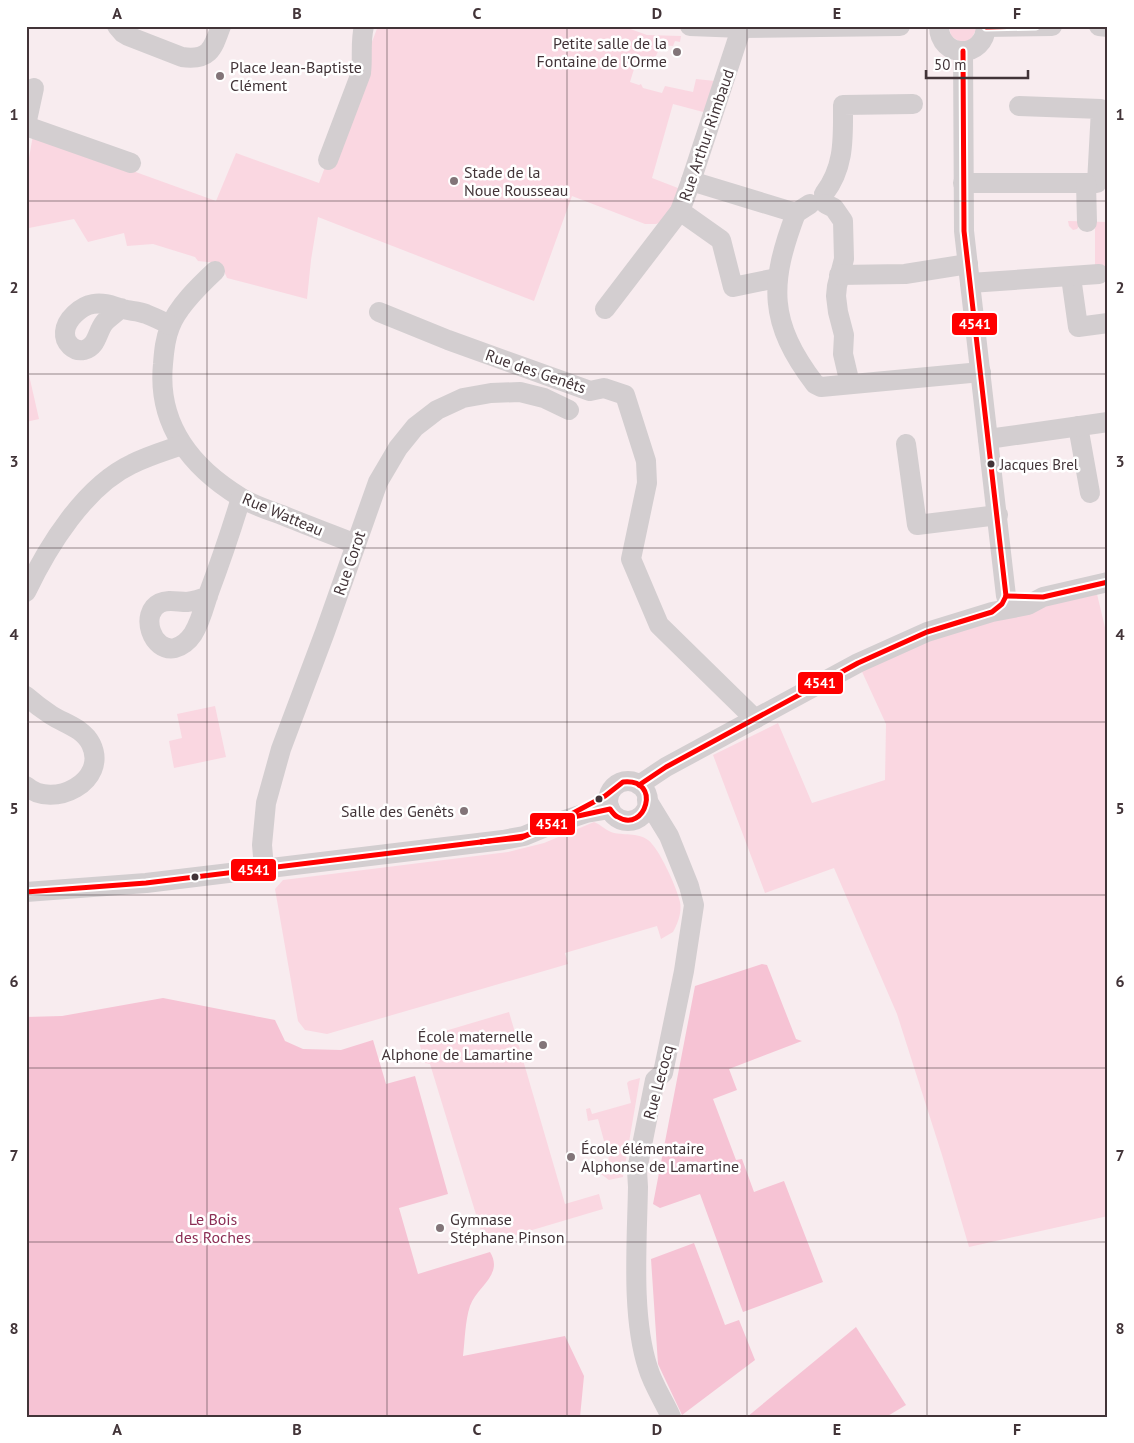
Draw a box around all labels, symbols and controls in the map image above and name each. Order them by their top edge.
text: A [112,3,122,23]
text: B [292,3,302,23]
text: C [473,3,482,23]
text: D [652,3,662,23]
text: E [833,3,841,23]
text: F [1013,3,1021,23]
place label: Petite salle de la Fontaine de l'Orme [537,33,667,71]
marker: Petite salle de la Fontaine de l'Orme [671,46,683,58]
scale bar [926,48,1029,80]
text: 50 m [934,55,967,74]
place label: Place Jean-Baptiste Clément [230,57,362,95]
street label: Rue Arthur Rimbaud [674,66,738,204]
marker: Place Jean-Baptiste Clément [214,70,226,82]
text: 1 [9,104,19,124]
text: 1 [1115,104,1125,124]
place label: Stade de la Noue Rousseau [464,162,568,200]
marker: Stade de la Noue Rousseau [448,175,460,187]
text: 2 [9,277,19,297]
text: 2 [1115,277,1125,297]
line badge: 4541 [951,312,998,336]
text: 4541 [959,315,991,333]
street label: Rue des Genêts [483,344,589,398]
text: 3 [9,451,19,471]
text: 3 [1115,451,1125,471]
place label: Jacques Brel [999,455,1079,474]
marker: Jacques Brel [986,459,996,469]
street label: Rue Watteau [240,488,326,540]
street label: Rue Corot [329,528,370,598]
text: 4 [9,624,19,644]
text: 4 [1115,624,1125,644]
line badge: 4541 [797,671,844,695]
text: 4541 [804,674,836,692]
unlabelled marker [594,794,604,804]
text: 5 [9,798,19,818]
text: 5 [1115,798,1125,818]
place label: Salle des Genêts [341,801,454,821]
marker: Salle des Genêts [458,805,470,817]
line badge: 4541 [529,812,576,836]
text: 4541 [536,815,568,833]
line badge: 4541 [230,858,277,882]
text: 4541 [238,861,270,879]
unlabelled marker [190,872,200,882]
text: 6 [9,971,19,991]
text: 6 [1115,971,1125,991]
place label: École maternelle Alphone de Lamartine [381,1026,533,1064]
marker: École maternelle Alphone de Lamartine [537,1039,549,1051]
street label: Rue Lecocq [638,1042,678,1122]
place label: École élémentaire Alphonse de Lamartine [581,1138,739,1176]
text: 7 [9,1145,19,1165]
text: 7 [1115,1145,1125,1165]
marker: École élémentaire Alphonse de Lamartine [565,1151,577,1163]
park label: Le Bois des Roches [175,1209,251,1247]
place label: Gymnase Stéphane Pinson [450,1209,564,1247]
marker: Gymnase Stéphane Pinson [434,1222,446,1234]
text: 8 [9,1318,19,1338]
text: 8 [1115,1318,1125,1338]
text: A [112,1419,122,1439]
text: B [292,1419,302,1439]
text: C [473,1419,482,1439]
text: D [652,1419,662,1439]
text: E [833,1419,841,1439]
text: F [1013,1419,1021,1439]

